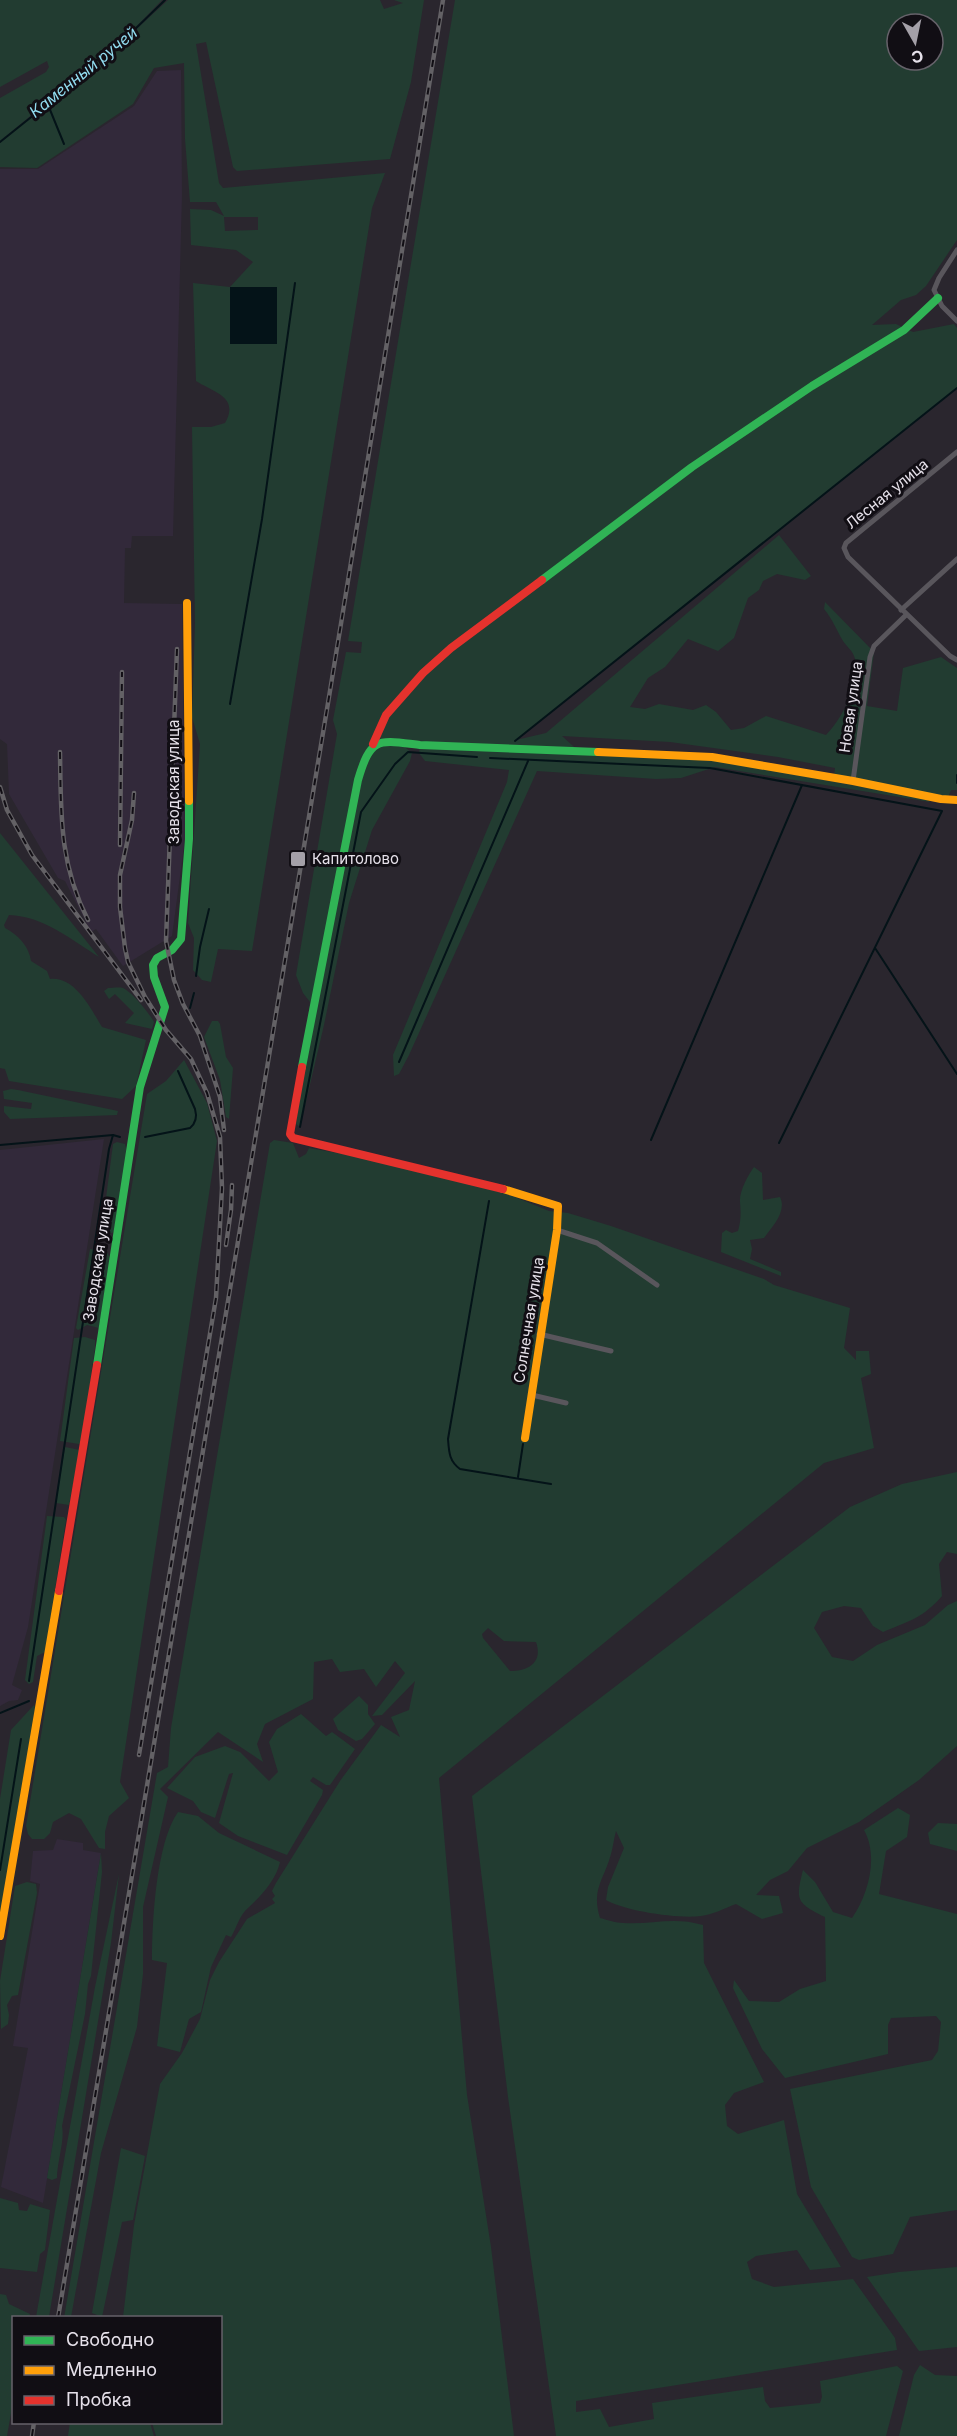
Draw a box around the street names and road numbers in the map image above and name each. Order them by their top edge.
street label: Лесная улица [841,454,932,533]
street label: Новая улица [835,660,866,754]
street label: Заводская улица [164,720,183,844]
street label: Заводская улица [78,1197,117,1323]
street label: Солнечная улица [509,1255,548,1384]

